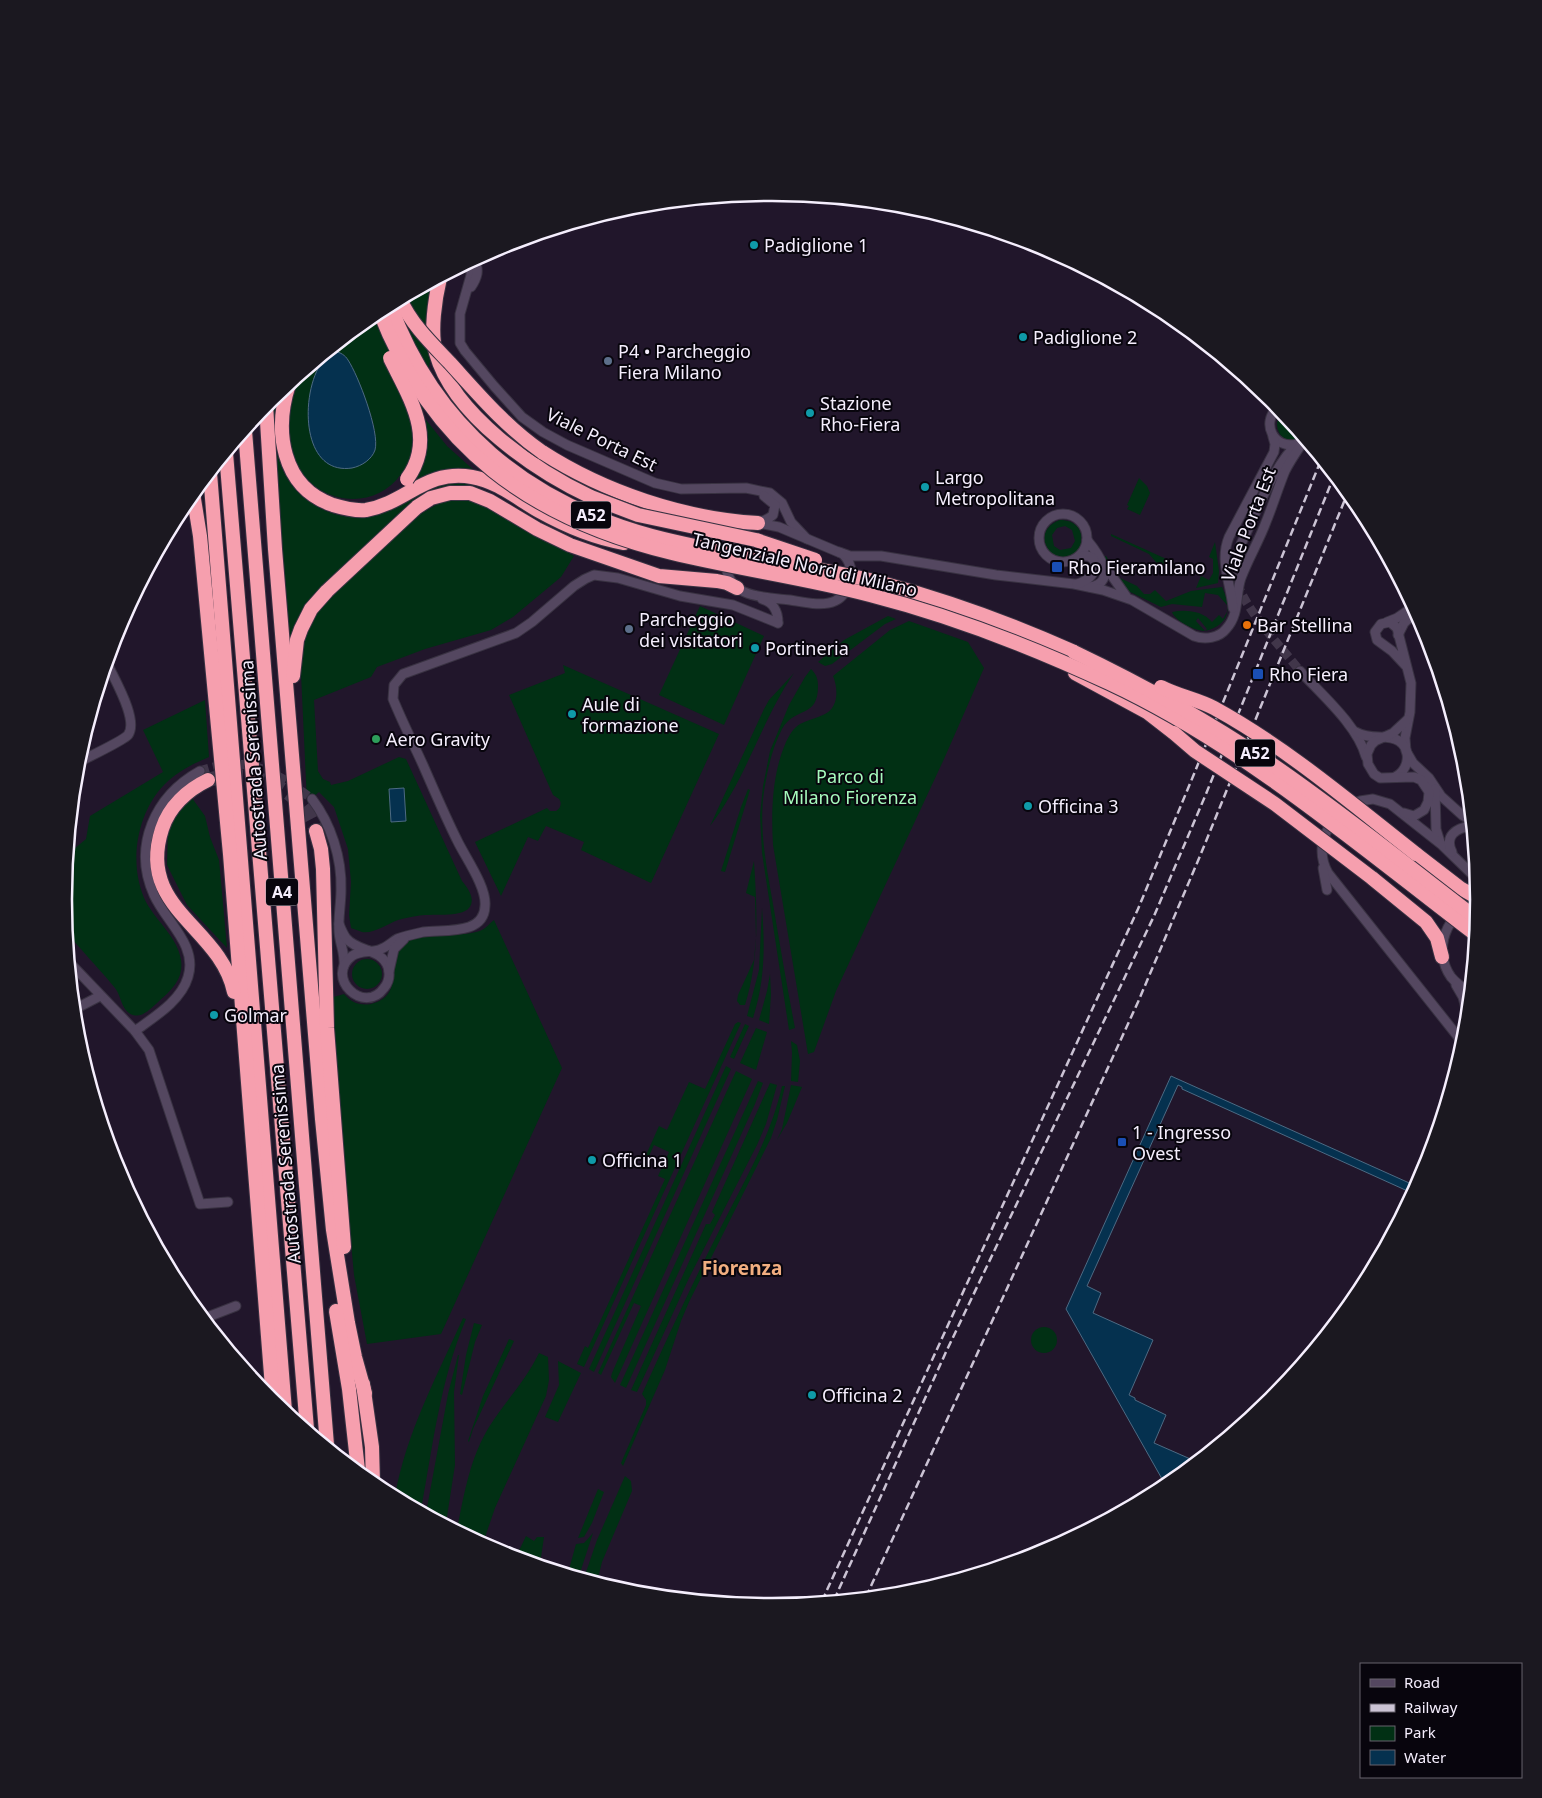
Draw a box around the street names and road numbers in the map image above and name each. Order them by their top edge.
street label: Viale Porta Est [543,402,662,476]
street label: Viale Porta Est [1215,463,1281,585]
road number: A52 [571,502,611,528]
street label: Tangenziale Nord di Milano [690,526,920,602]
street label: Autostrada Serenissima [234,659,272,861]
road number: A52 [1235,740,1275,766]
road number: A4 [266,879,298,906]
street label: Autostrada Serenissima [264,1063,306,1265]

